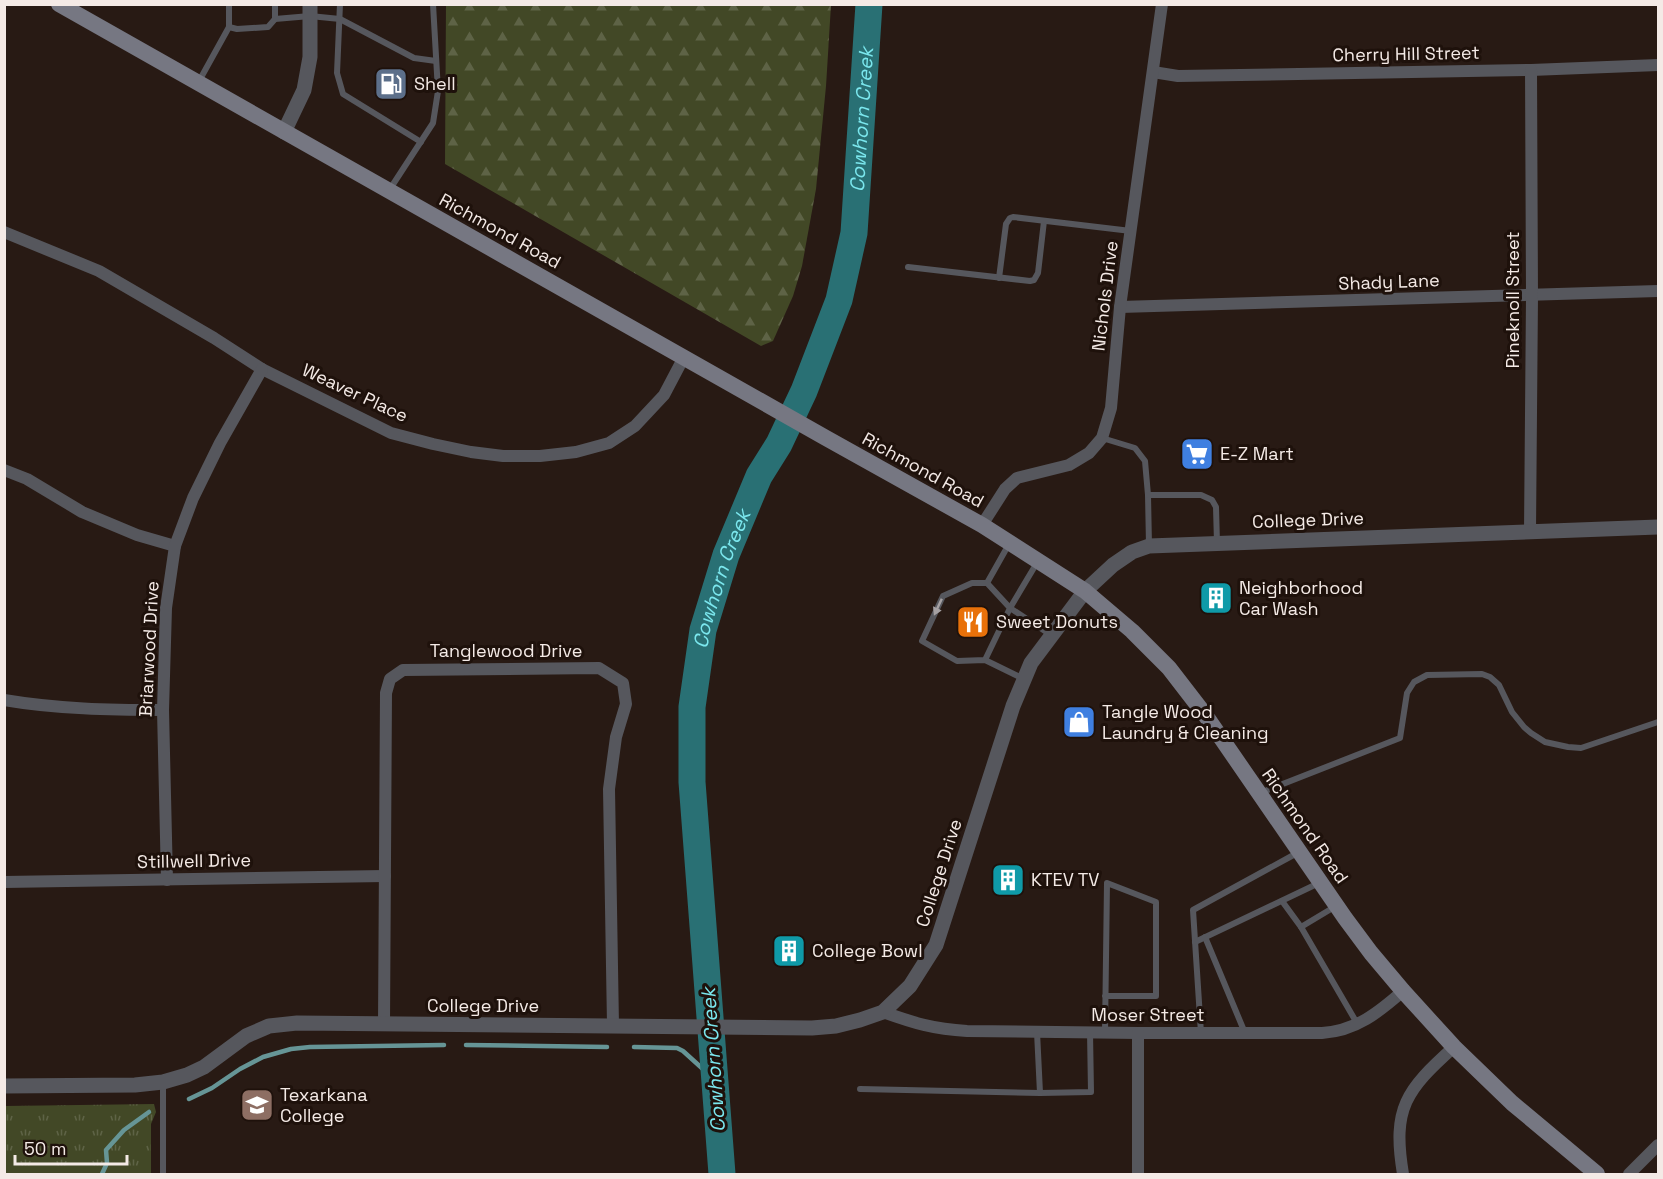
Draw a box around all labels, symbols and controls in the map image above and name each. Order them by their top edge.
street label: Cherry Hill Street [1332,41,1480,66]
water label: Cowhorn Creek [844,44,879,193]
fuel station icon: Shell [373,66,409,102]
place label: Shell [414,72,456,95]
street label: Richmond Road [435,188,565,273]
street label: Pineknoll Street [1501,231,1524,369]
street label: Nichols Drive [1086,239,1123,352]
street label: Shady Lane [1338,268,1440,295]
street label: Weaver Place [299,358,412,427]
street label: Richmond Road [858,427,988,512]
supermarket icon: E-Z Mart [1179,436,1215,472]
place label: E-Z Mart [1220,442,1294,465]
water label: Cowhorn Creek [688,503,757,650]
street label: College Drive [1252,506,1364,533]
place label: Neighborhood Car Wash [1239,576,1363,620]
street label: Briarwood Drive [133,580,164,718]
building icon: Neighborhood Car Wash [1198,580,1234,616]
one-way arrow [933,599,942,616]
restaurant icon: Sweet Donuts [955,604,991,640]
place label: Sweet Donuts [996,610,1118,633]
street label: Tanglewood Drive [430,639,582,662]
place label: Tangle Wood Laundry & Cleaning [1102,700,1269,744]
shop icon: Tangle Wood Laundry & Cleaning [1061,704,1097,740]
street label: Richmond Road [1257,764,1354,888]
street label: College Drive [910,816,967,930]
street label: Stillwell Drive [137,848,251,873]
building icon: KTEV TV [990,862,1026,898]
place label: KTEV TV [1031,868,1100,891]
building icon: College Bowl [771,933,807,969]
place label: College Bowl [812,939,923,962]
water label: Cowhorn Creek [695,985,731,1133]
street label: College Drive [427,994,539,1017]
street label: Moser Street [1091,1003,1205,1026]
place label: Texarkana College [280,1083,368,1127]
school or university icon: Texarkana College [239,1087,275,1123]
scale bar [15,1128,128,1166]
text: 50 m [24,1137,66,1160]

